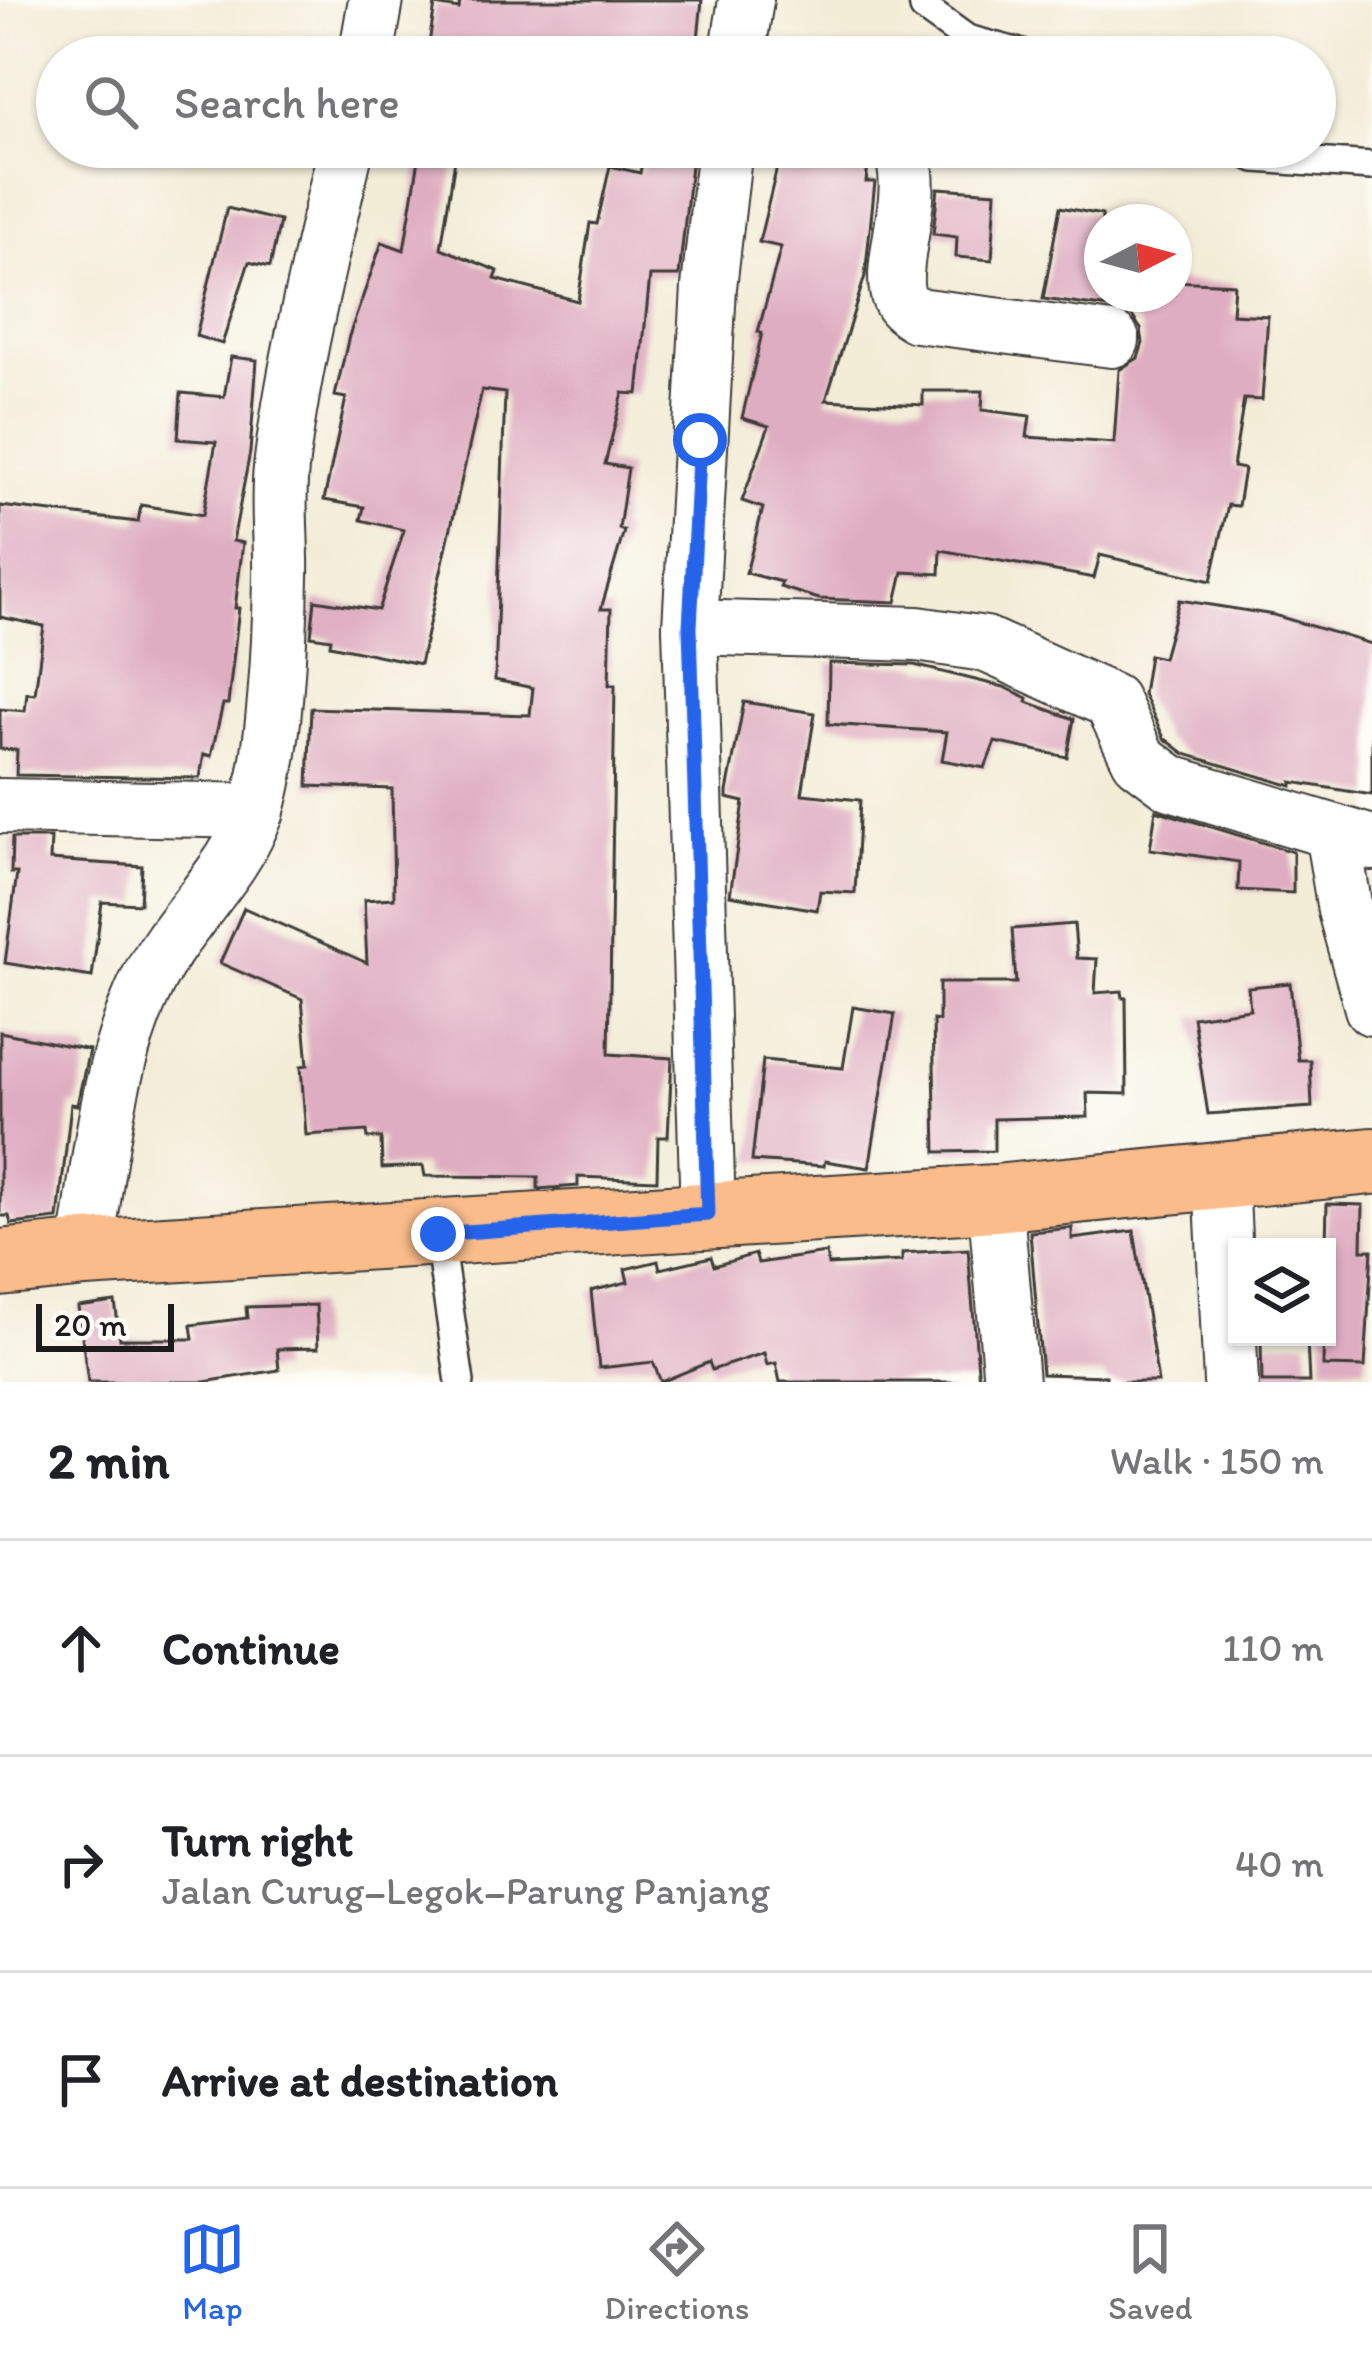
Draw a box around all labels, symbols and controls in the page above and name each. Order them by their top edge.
search box [36,36,1336,168]
icon: search [78,69,144,135]
text: Search here [174,75,400,129]
north arrow [1084,204,1192,312]
route start [673,413,727,467]
route end [411,1207,465,1261]
map controls [1228,1238,1336,1346]
button: layers [1228,1238,1336,1346]
scale bar [36,1298,174,1351]
text: 20 m [54,1305,127,1344]
text: 2 min [48,1430,169,1491]
text: Walk · 150 m [1110,1437,1324,1484]
icon: ahead [48,1615,114,1681]
text: Continue [162,1621,340,1675]
text: 110 m [1222,1624,1324,1671]
text: Turn right [162,1813,353,1867]
icon: right [48,1831,114,1897]
text: 40 m [1235,1840,1324,1887]
text: Jalan Curug–Legok–Parung Panjang [162,1867,770,1914]
icon: arrive [48,2047,114,2113]
text: Arrive at destination [162,2053,558,2107]
tab: Map [179,2216,245,2327]
tab: Directions [604,2216,749,2327]
tab: Saved [1108,2216,1193,2327]

